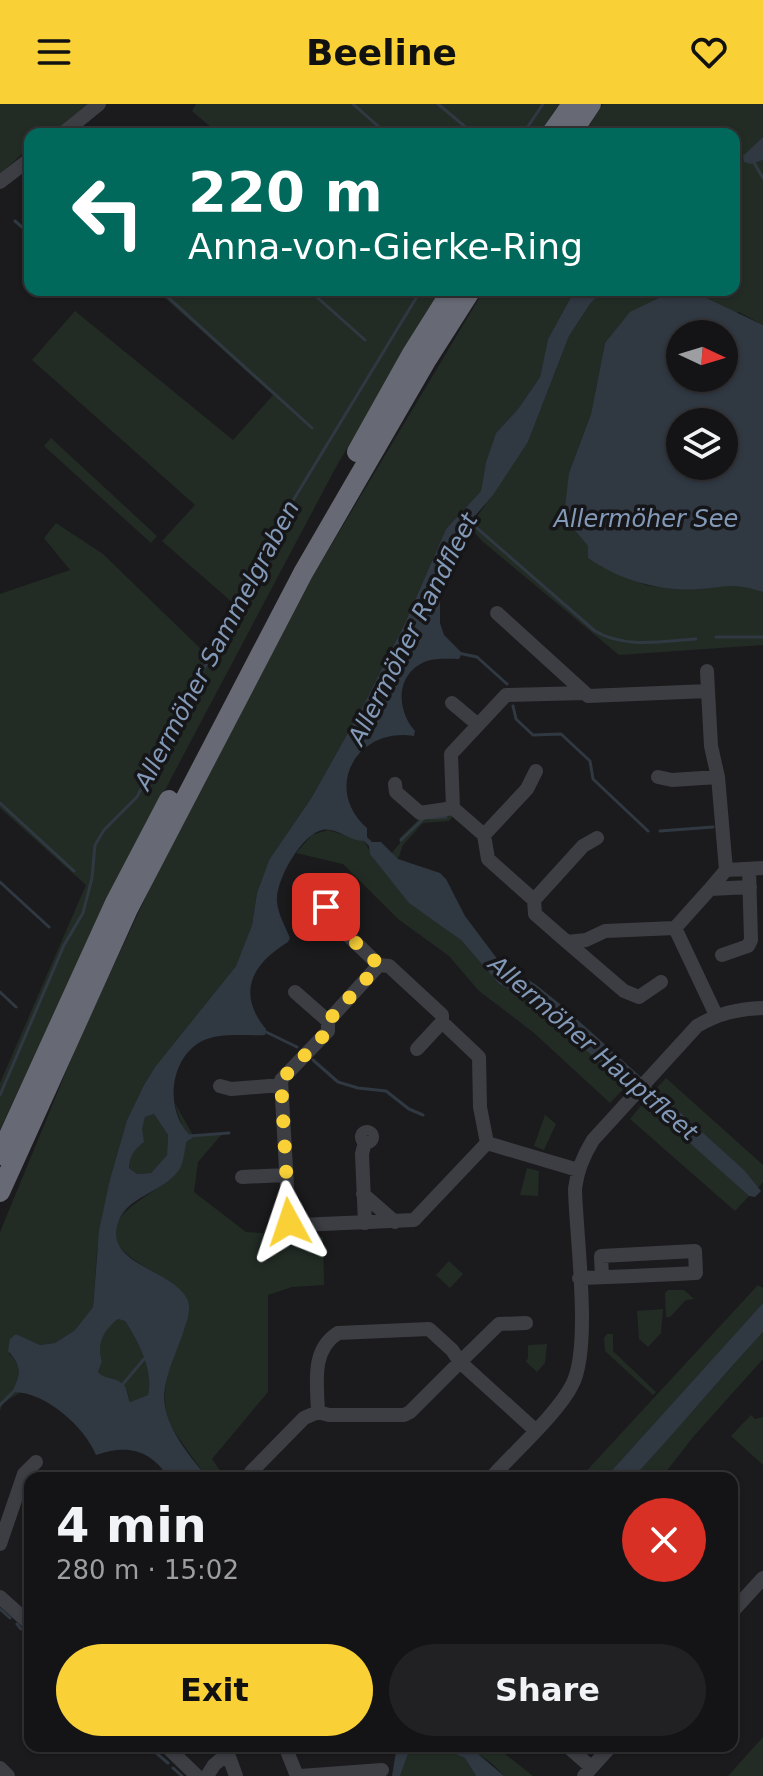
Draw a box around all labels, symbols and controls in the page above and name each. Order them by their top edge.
icon: menu [32,30,76,74]
icon: heart [687,30,731,74]
text: Beeline [306,32,457,73]
text: 220 m [188,159,383,224]
icon: left [56,160,160,264]
text: Anna-von-Gierke-Ring [188,226,583,267]
north arrow [666,320,738,392]
map controls [666,320,738,480]
button: layers [666,408,738,480]
water label: Allermöher Sammelgraben [128,496,305,796]
water label: Allermöher See [552,505,738,533]
water label: Allermöher Randfleet [341,507,484,751]
pin [292,873,360,941]
icon: arrive [304,885,348,929]
water label: Allermöher Hauptfleet [482,949,704,1147]
position arrow [247,1180,331,1264]
text: 4 min [56,1497,207,1553]
button: close [622,1498,706,1582]
text: 280 m · 15:02 [56,1555,239,1585]
button: Exit [56,1644,373,1736]
button: Share [389,1644,706,1736]

